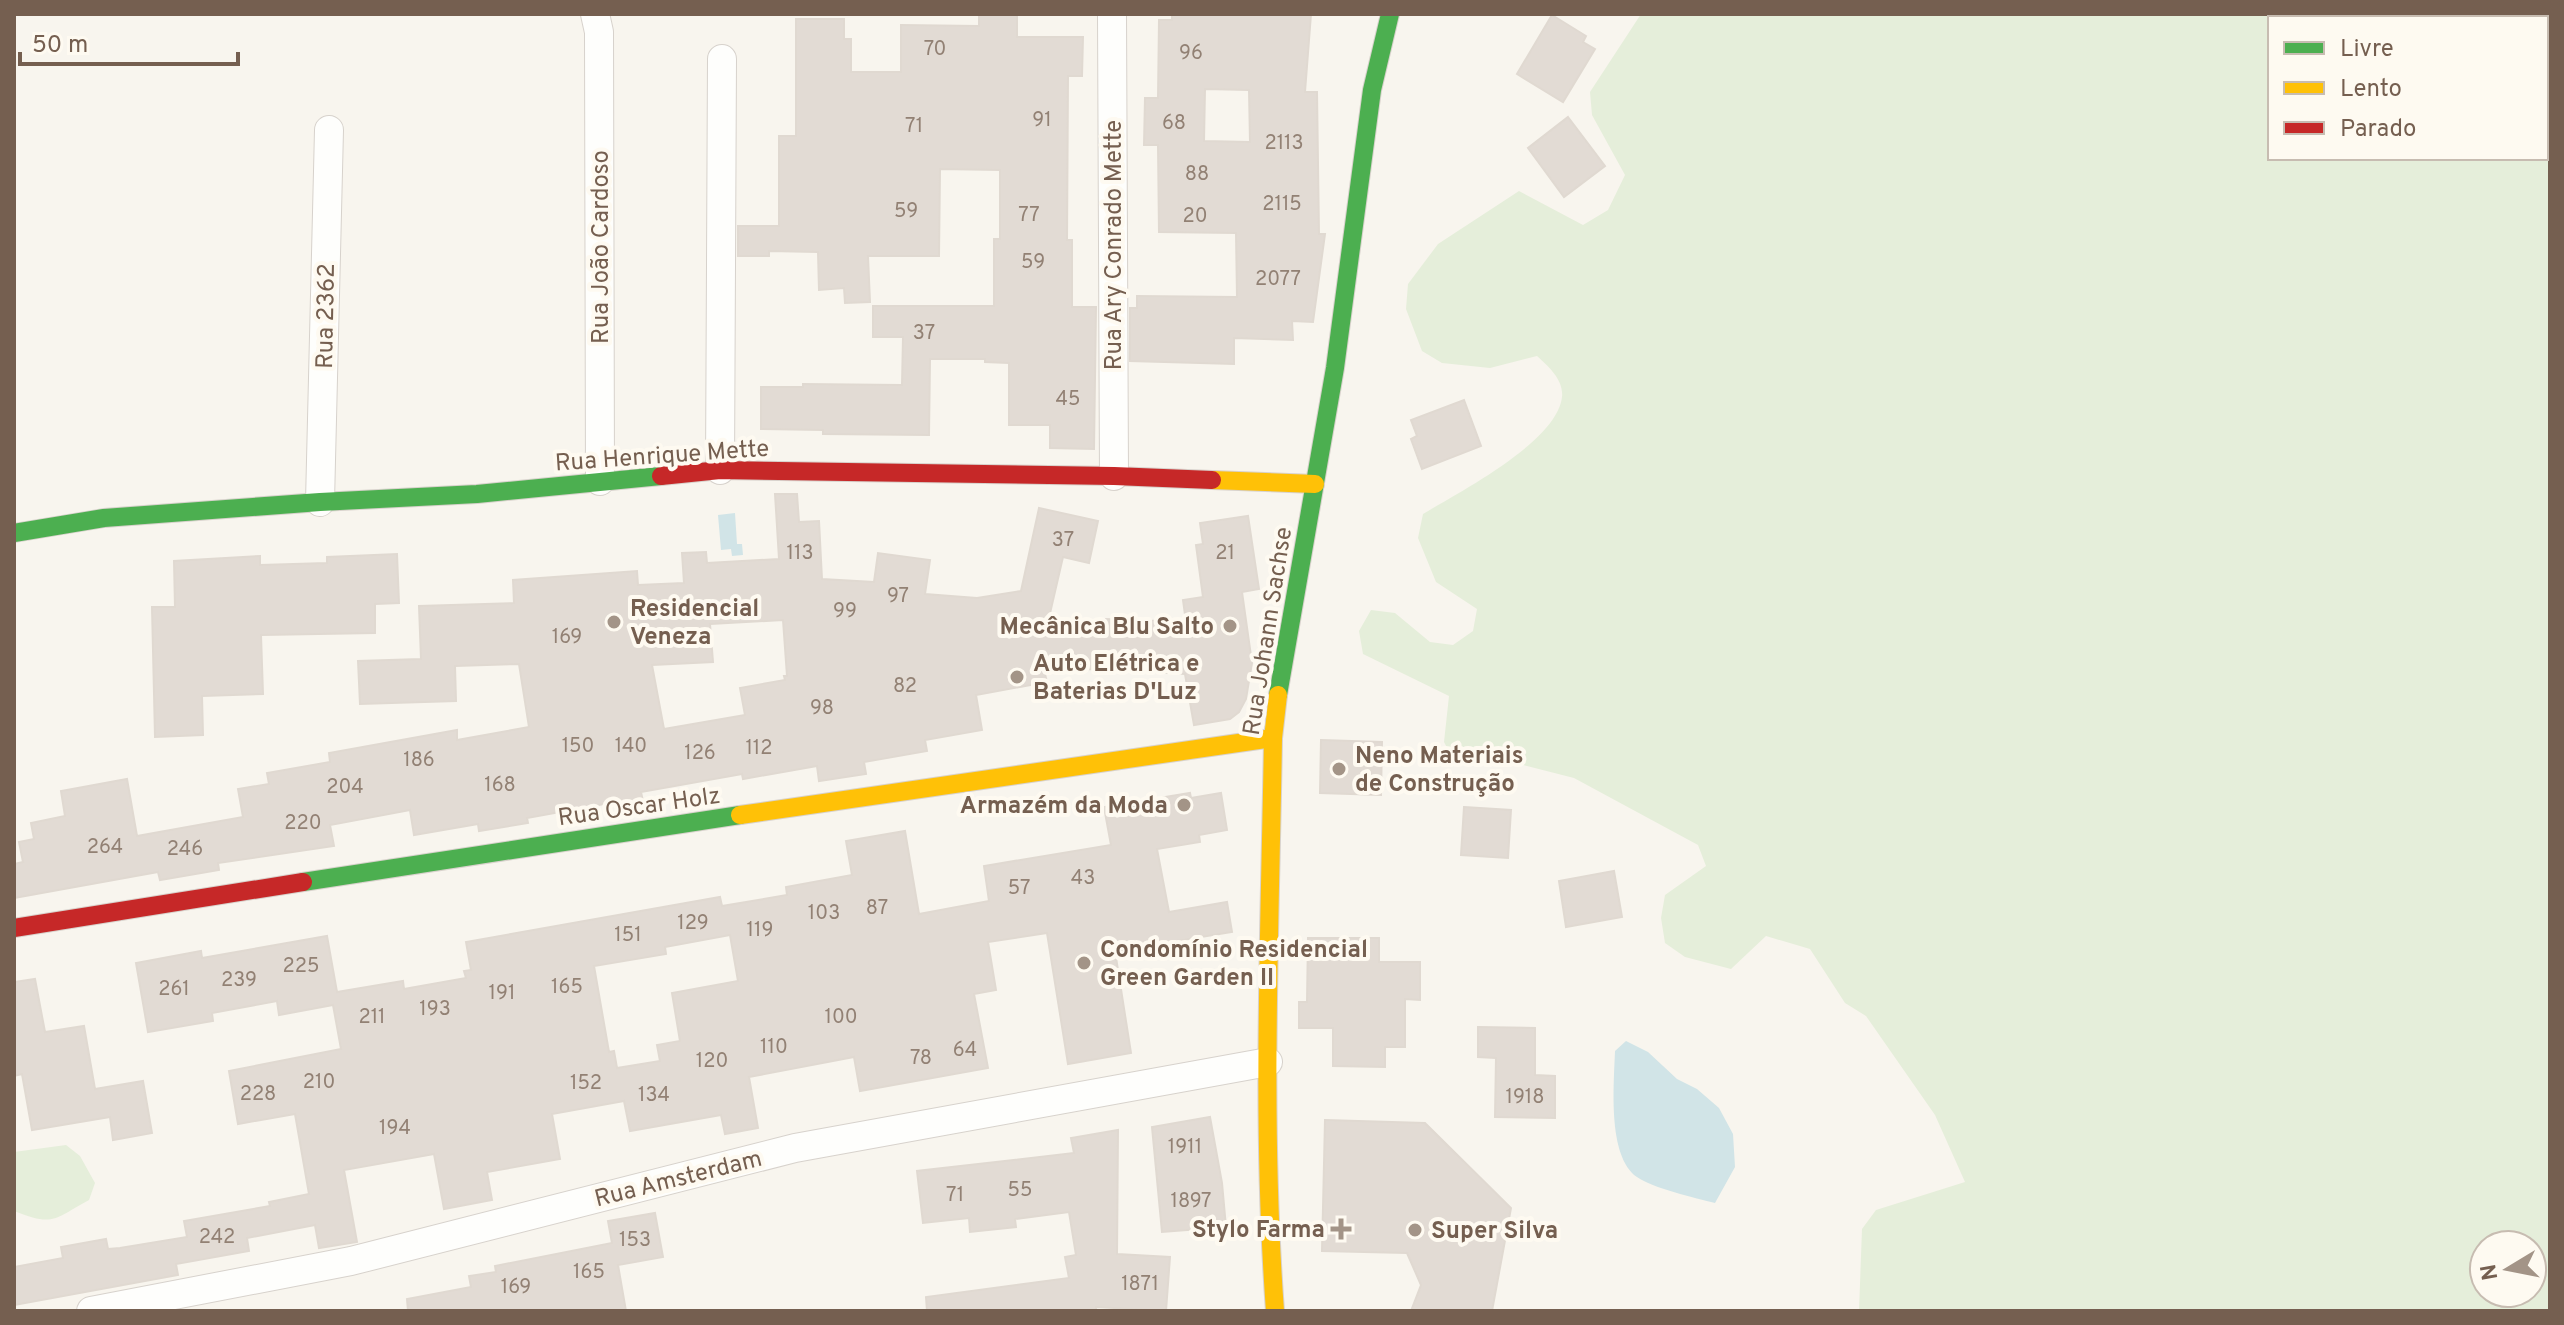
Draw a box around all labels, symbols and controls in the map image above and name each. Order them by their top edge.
scale bar [20,16,238,66]
legend [2268,16,2548,160]
text: 50 m [32,31,88,61]
text: Livre [2340,35,2394,65]
house number: 70 [924,37,946,63]
house number: 96 [1179,41,1203,67]
text: Lento [2340,75,2402,105]
house number: 91 [1032,108,1052,134]
house number: 68 [1162,111,1186,137]
house number: 71 [905,114,923,140]
text: Parado [2340,115,2416,145]
street label: Rua Ary Conrado Mette [1100,120,1130,370]
house number: 2113 [1264,131,1304,157]
street label: Rua João Cardoso [587,150,617,344]
house number: 88 [1185,162,1209,188]
house number: 2115 [1262,192,1302,218]
house number: 59 [894,199,918,225]
house number: 77 [1018,203,1040,229]
house number: 20 [1182,204,1208,230]
house number: 59 [1021,250,1045,276]
street label: Rua 2362 [311,263,343,369]
house number: 2077 [1255,267,1301,293]
house number: 37 [913,321,935,347]
house number: 45 [1056,387,1080,413]
street label: Rua Henrique Mette [554,435,770,479]
street label: Rua Johann Sachse [1238,525,1300,738]
house number: 37 [1052,528,1074,554]
house number: 113 [787,541,813,567]
house number: 21 [1215,541,1235,567]
house number: 97 [887,584,909,610]
place label: Residencial Veneza [630,595,759,653]
house number: 99 [833,599,857,625]
marker: Residencial Veneza [605,613,623,631]
place label: Mecânica Blu Salto [1000,613,1214,643]
marker: Mecânica Blu Salto [1221,617,1239,635]
house number: 169 [552,625,582,651]
place label: Auto Elétrica e Baterias D'Luz [1033,650,1199,708]
marker: Auto Elétrica e Baterias D'Luz [1008,668,1026,686]
house number: 82 [893,674,917,700]
house number: 98 [810,696,834,722]
house number: 150 [562,734,594,760]
house number: 140 [615,734,647,760]
house number: 112 [745,736,773,762]
house number: 126 [684,741,716,767]
place label: Neno Materiais de Construção [1355,742,1523,800]
house number: 186 [403,748,435,774]
marker: Neno Materiais de Construção [1330,760,1348,778]
house number: 168 [484,773,516,799]
house number: 204 [326,775,364,801]
street label: Rua Oscar Holz [556,782,722,834]
place label: Armazém da Moda [960,792,1168,822]
marker: Armazém da Moda [1175,796,1193,814]
house number: 220 [284,811,322,837]
house number: 264 [87,835,123,861]
house number: 246 [167,837,203,863]
house number: 43 [1071,866,1095,892]
house number: 57 [1008,876,1030,902]
house number: 87 [866,896,888,922]
house number: 103 [808,901,840,927]
house number: 129 [677,911,709,937]
house number: 119 [747,918,773,944]
house number: 151 [614,923,642,949]
place label: Condomínio Residencial Green Garden II [1100,936,1368,994]
house number: 225 [283,954,319,980]
marker: Condomínio Residencial Green Garden II [1075,954,1093,972]
house number: 239 [221,968,257,994]
house number: 165 [551,975,583,1001]
house number: 261 [158,977,190,1003]
house number: 191 [489,981,515,1007]
house number: 193 [419,997,451,1023]
house number: 211 [358,1005,386,1031]
house number: 100 [825,1005,857,1031]
house number: 110 [760,1035,788,1061]
house number: 64 [953,1038,977,1064]
house number: 78 [910,1046,932,1072]
house number: 120 [696,1049,728,1075]
house number: 210 [303,1070,335,1096]
house number: 152 [570,1071,602,1097]
house number: 228 [240,1082,276,1108]
house number: 134 [638,1083,670,1109]
house number: 1918 [1505,1085,1545,1111]
house number: 194 [379,1116,411,1142]
house number: 1911 [1168,1135,1202,1161]
street label: Rua Amsterdam [592,1145,765,1215]
house number: 55 [1008,1178,1032,1204]
house number: 71 [946,1183,964,1209]
house number: 1897 [1170,1189,1212,1215]
place label: Stylo Farma [1192,1216,1325,1246]
place label: Super Silva [1431,1217,1558,1247]
marker: Stylo Farma [1332,1220,1350,1238]
marker: Super Silva [1406,1221,1424,1239]
house number: 242 [199,1225,235,1251]
house number: 153 [619,1228,651,1254]
north arrow [2468,1229,2548,1309]
house number: 165 [573,1260,605,1286]
text: N [2476,1262,2505,1282]
house number: 1871 [1121,1272,1159,1298]
house number: 169 [501,1275,531,1301]

